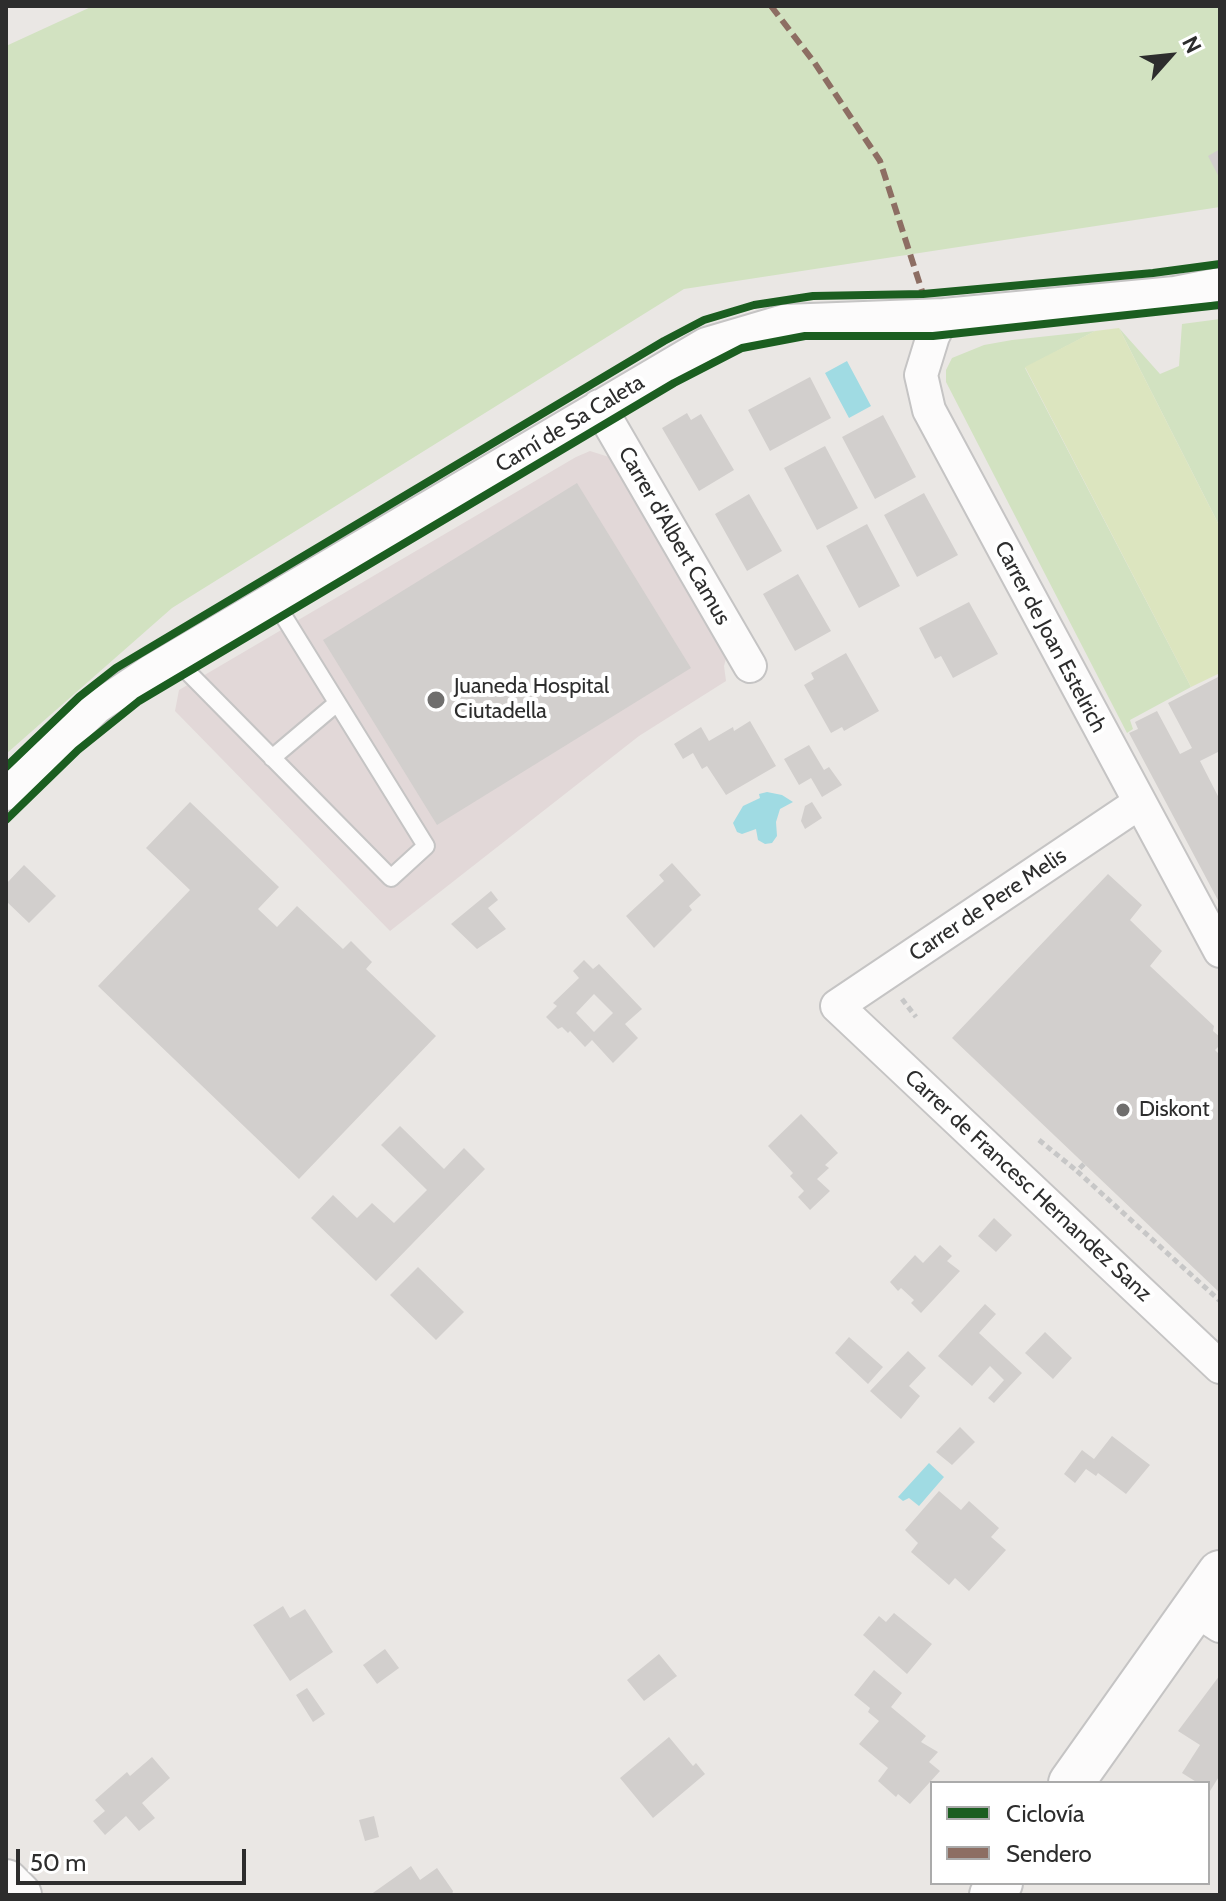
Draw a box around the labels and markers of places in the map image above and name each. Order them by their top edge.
place label: Juaneda Hospital Ciutadella [454,674,609,726]
marker: Juaneda Hospital Ciutadella [425,689,447,711]
place label: Diskont [1139,1097,1210,1123]
marker: Diskont [1114,1101,1132,1119]

